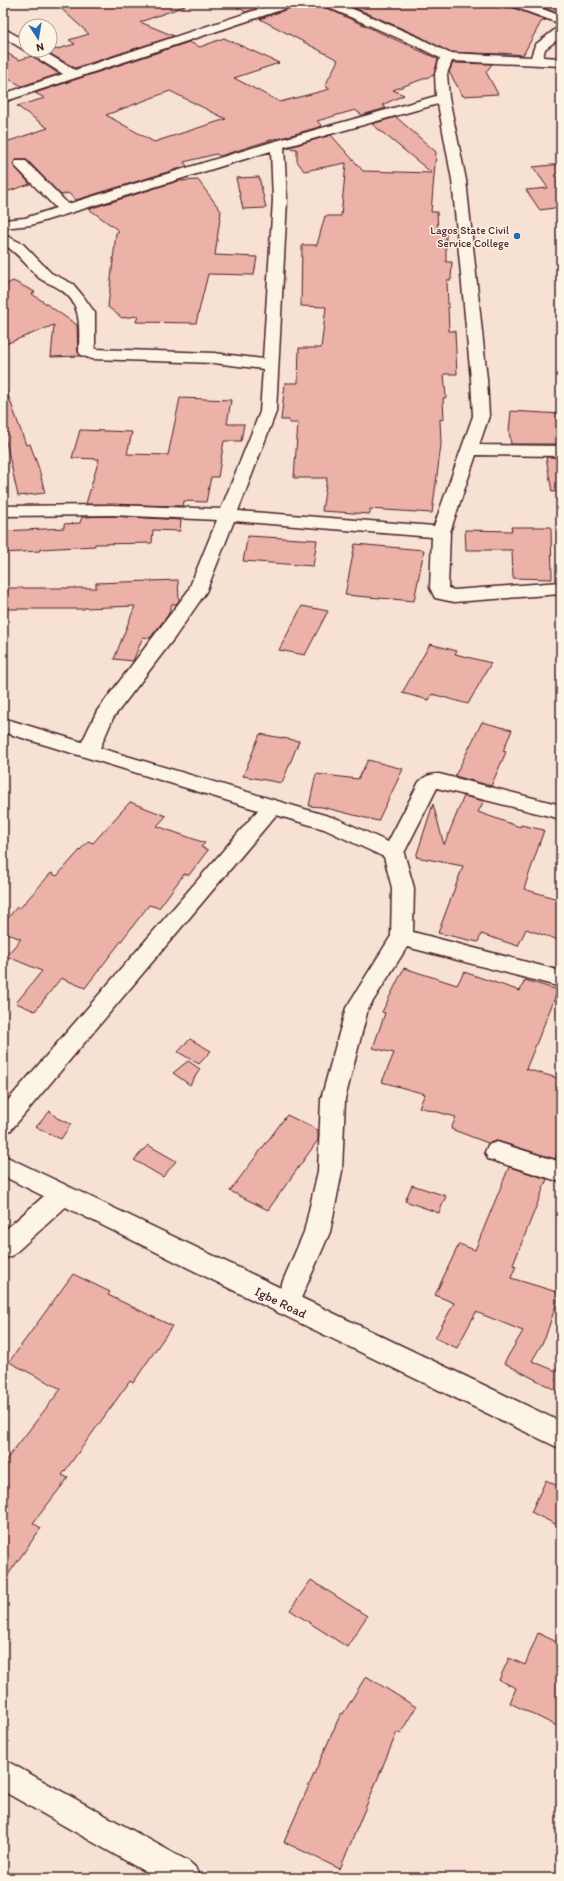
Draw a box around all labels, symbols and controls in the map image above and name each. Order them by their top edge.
north arrow [18,18,58,58]
text: N [35,40,45,54]
place label: Lagos State Civil Service College [430,224,509,250]
marker: Lagos State Civil Service College [512,231,522,241]
street label: Igbe Road [252,1284,309,1321]

